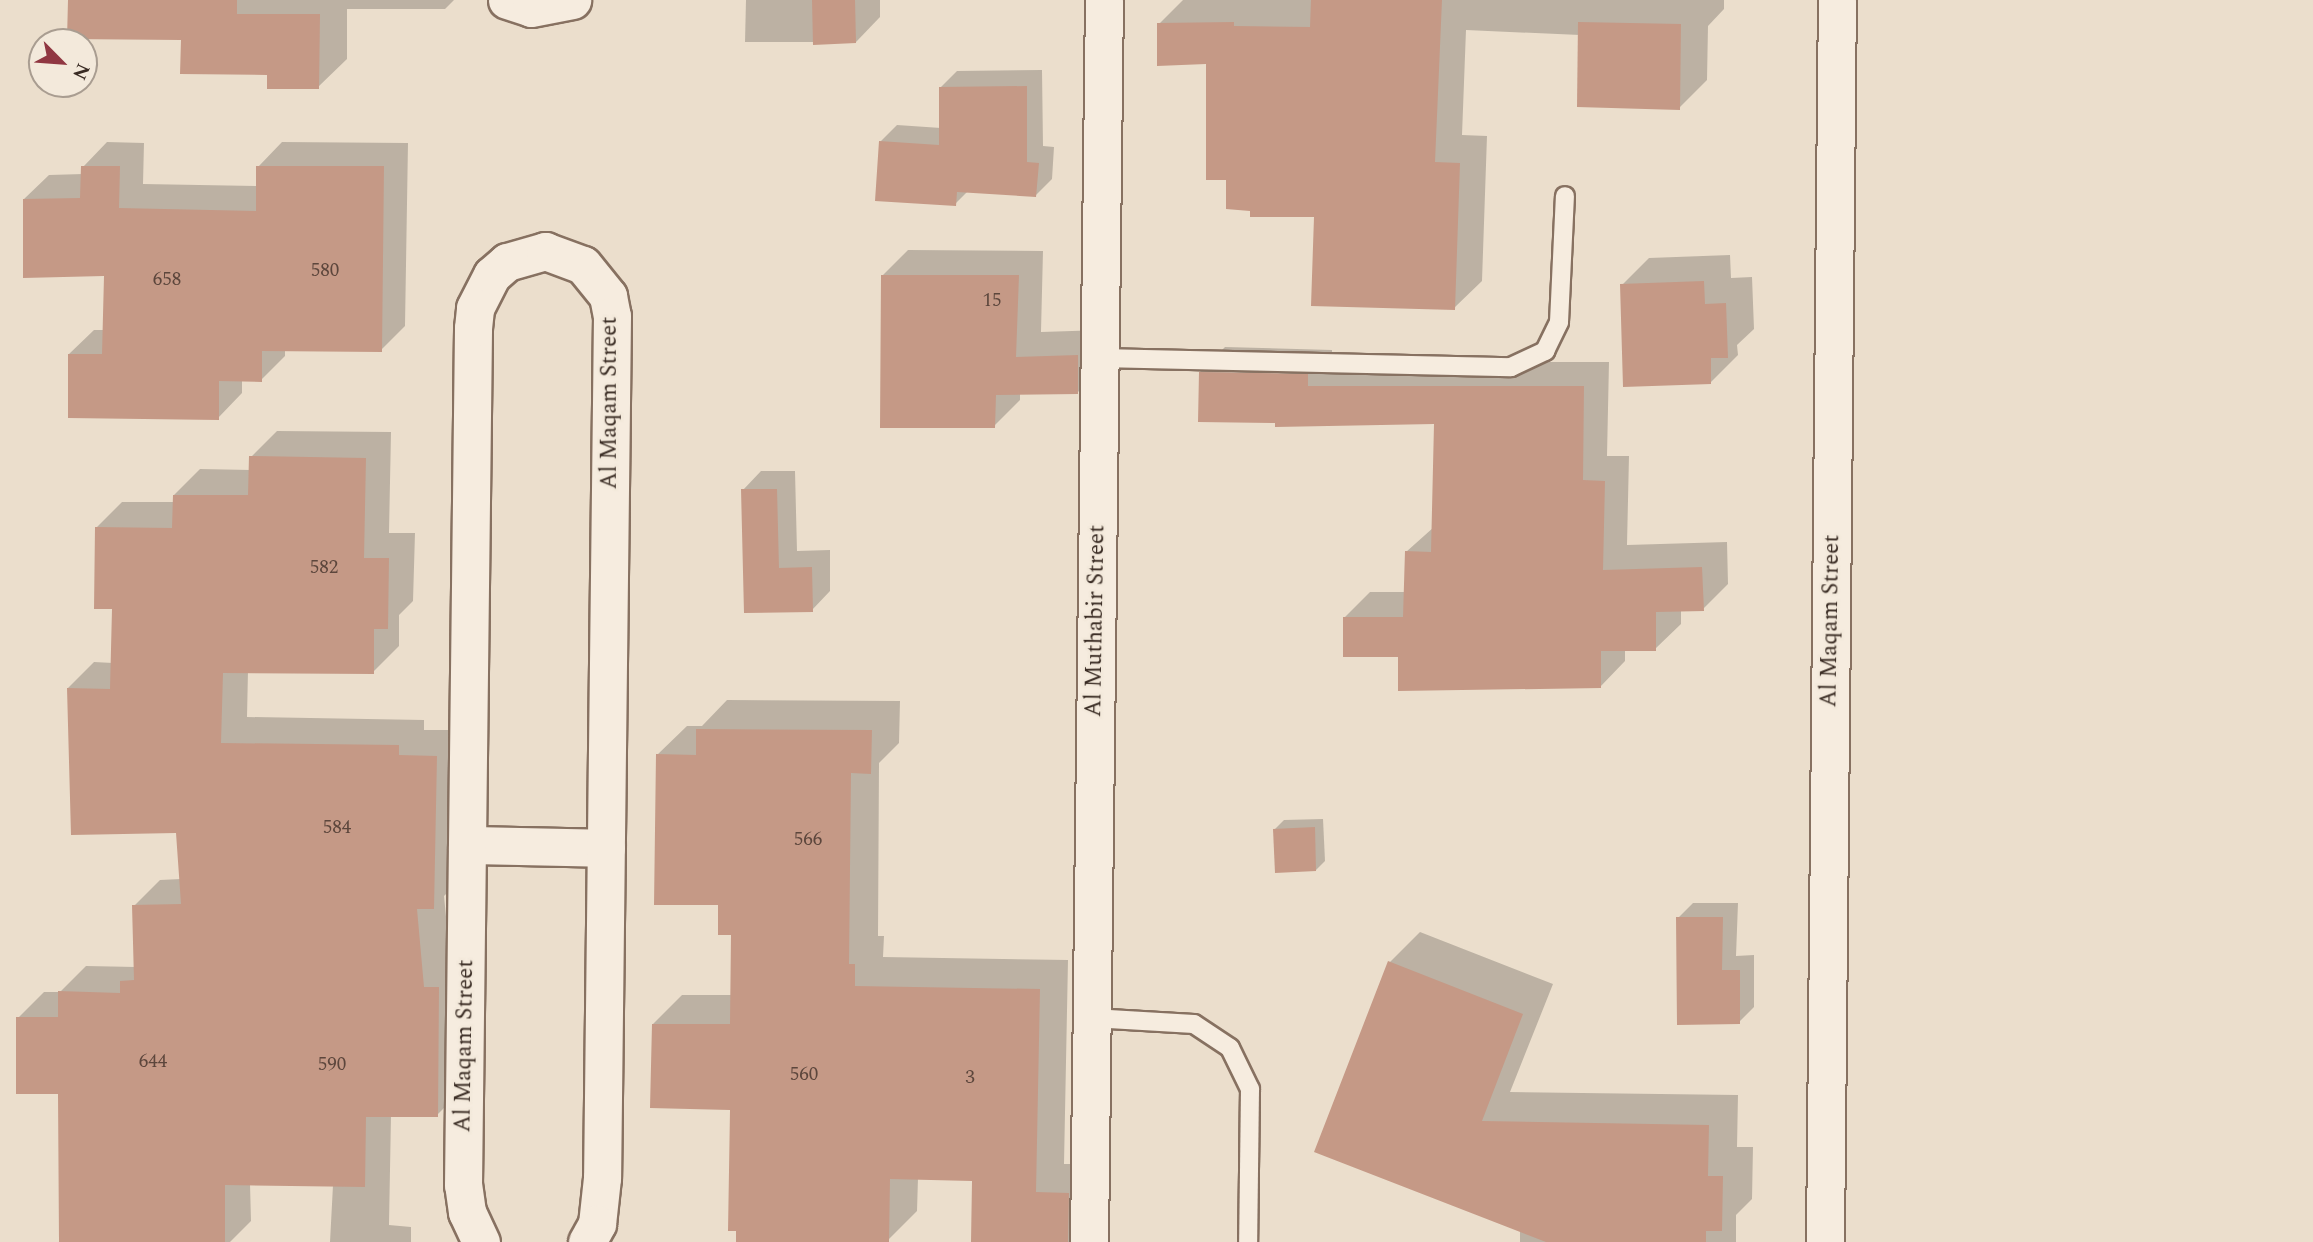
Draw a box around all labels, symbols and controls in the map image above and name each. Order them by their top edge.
north arrow [28,28,98,98]
text: N [64,58,97,84]
house number: 580 [311,260,339,282]
house number: 658 [153,269,181,291]
house number: 15 [983,290,1001,312]
street label: Al Maqam Street [596,317,624,489]
street label: Al Muthabir Street [1081,525,1111,717]
street label: Al Maqam Street [1816,534,1846,708]
house number: 582 [310,557,338,579]
house number: 584 [323,817,351,839]
house number: 566 [794,829,822,851]
street label: Al Maqam Street [450,959,480,1133]
house number: 644 [139,1051,167,1073]
house number: 590 [318,1054,346,1076]
house number: 560 [790,1064,818,1086]
house number: 3 [965,1067,975,1089]

